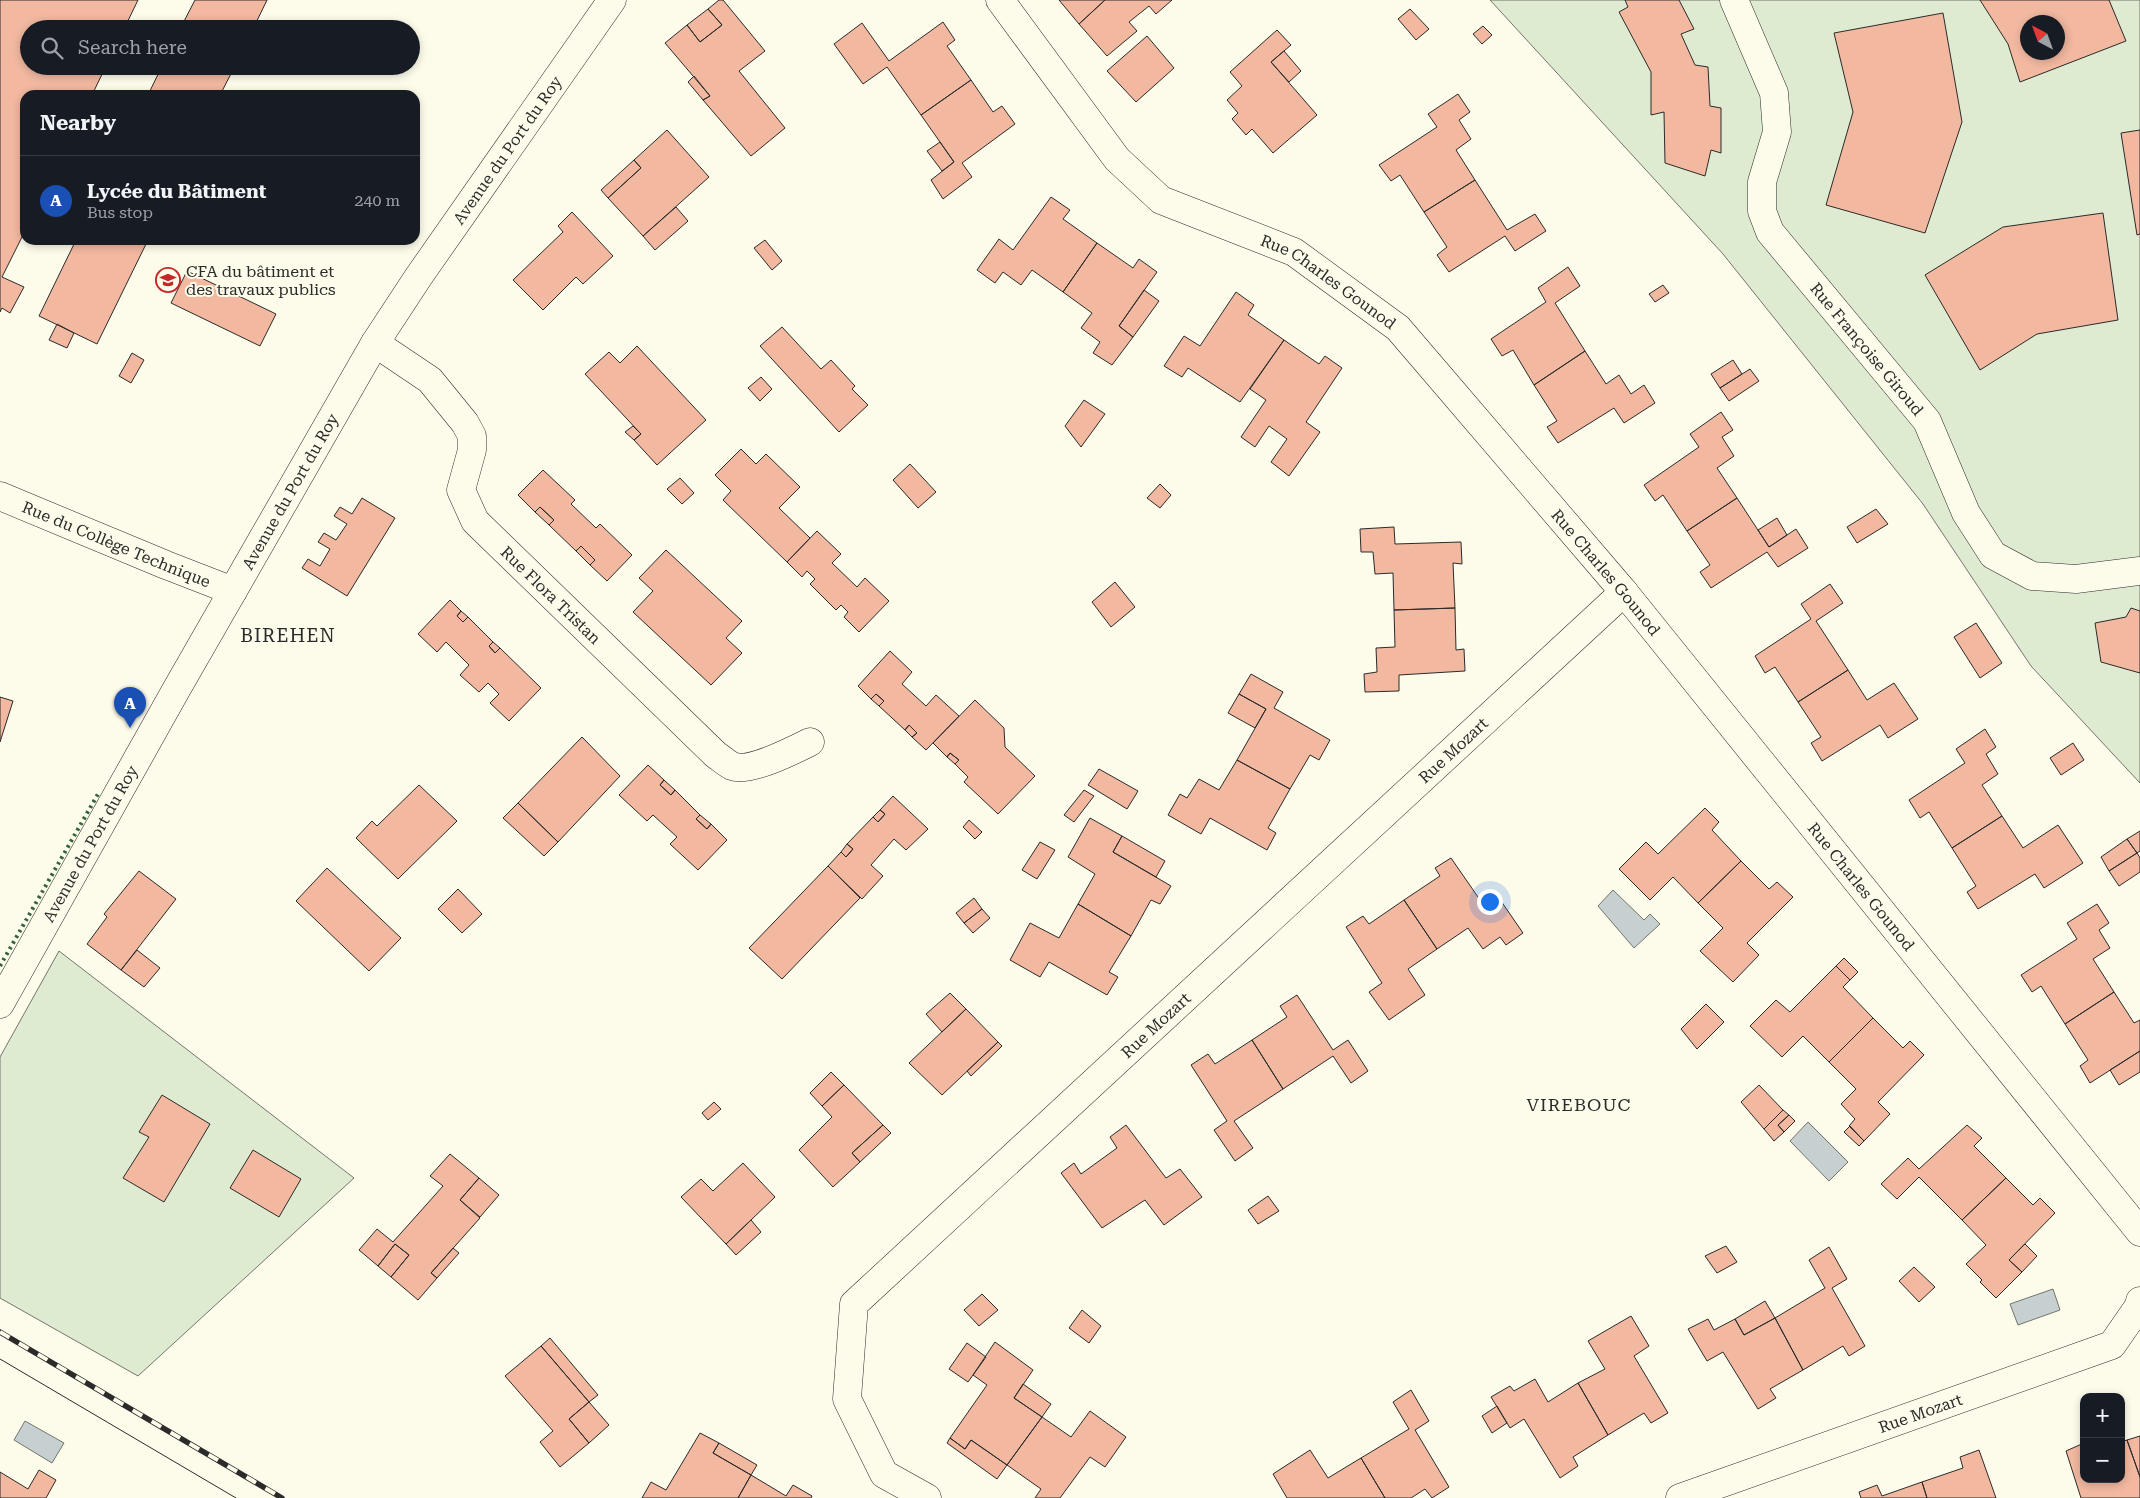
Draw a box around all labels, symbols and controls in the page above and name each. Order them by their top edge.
north arrow [2020,15,2065,60]
search box [20,20,420,75]
icon: search [38,34,66,62]
text: Search here [78,36,187,59]
street label: Avenue du Port du Roy [449,72,566,228]
text: Nearby [40,111,116,135]
text: Lycée du Bâtiment [87,180,266,203]
text: A [50,191,62,210]
text: 240 m [354,191,400,210]
text: Bus stop [87,203,153,222]
street label: Rue Charles Gounod [1258,230,1400,333]
place label: CFA du bâtiment et des travaux publics [186,262,336,299]
school or university icon: CFA du bâtiment et des travaux publics [155,267,181,293]
street label: Rue Françoise Giroud [1806,279,1928,419]
street label: Avenue du Port du Roy [238,410,342,573]
street label: Rue du Collège Technique [20,497,214,591]
street label: Rue Charles Gounod [1548,505,1665,639]
street label: Rue Flora Tristan [497,542,605,648]
district label: BIREHEN [240,624,336,647]
pin: A [114,687,146,728]
street label: Rue Mozart [1414,713,1492,787]
street label: Avenue du Port du Roy [39,761,142,925]
street label: Rue Charles Gounod [1804,819,1919,954]
your location [1477,889,1503,915]
street label: Rue Mozart [1117,988,1194,1062]
district label: VIREBOUC [1527,1094,1631,1115]
street label: Rue Mozart [1876,1389,1965,1436]
map controls [2080,1393,2125,1483]
button: + [2080,1393,2125,1438]
button: − [2080,1438,2125,1483]

